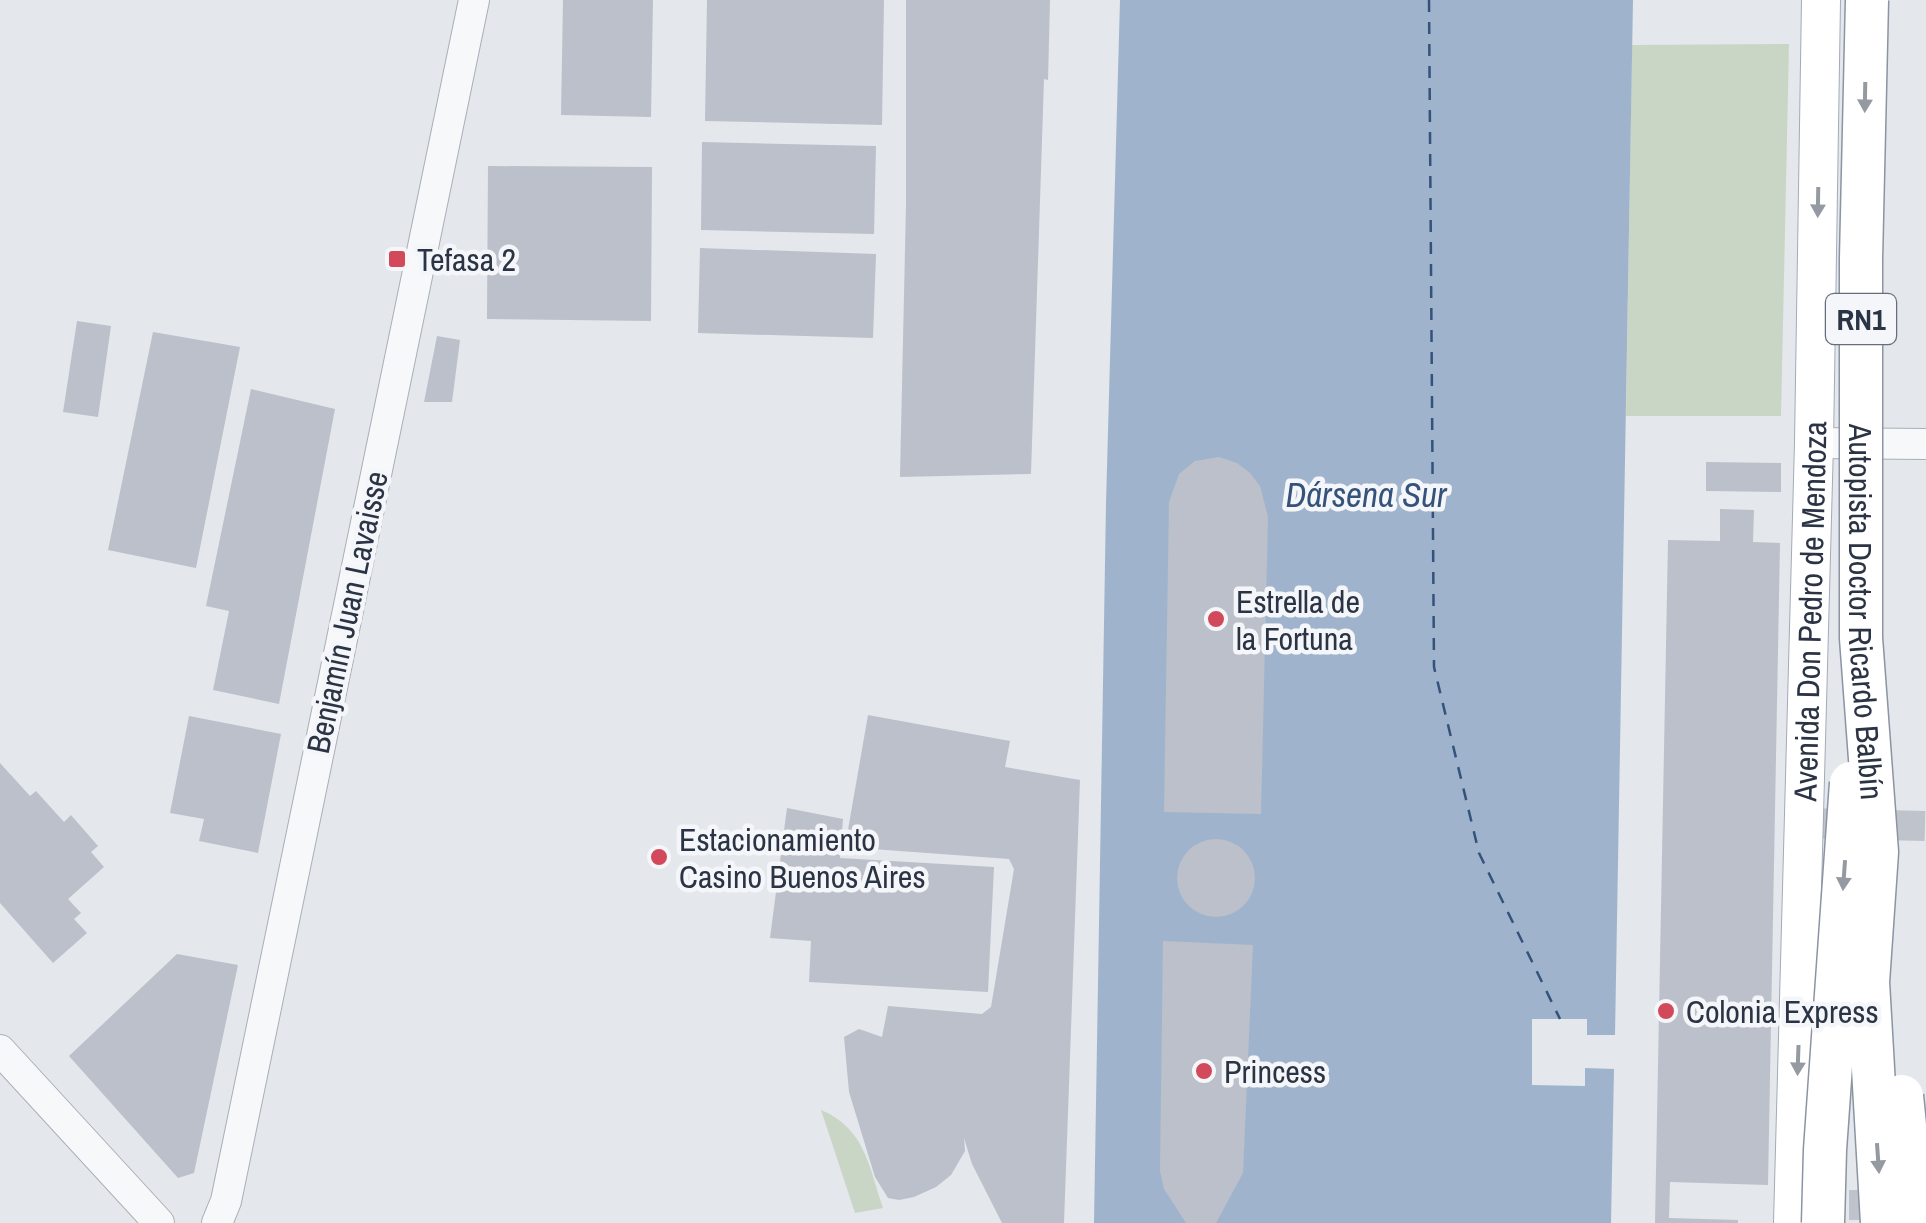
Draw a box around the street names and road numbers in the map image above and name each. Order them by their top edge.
road number: RN1 [1826,294,1896,344]
street label: Avenida Don Pedro de Mendoza [1783,420,1836,803]
street label: Autopista Doctor Ricardo Balbín [1840,423,1895,801]
street label: Benjamín Juan Lavaisse [296,467,398,757]

